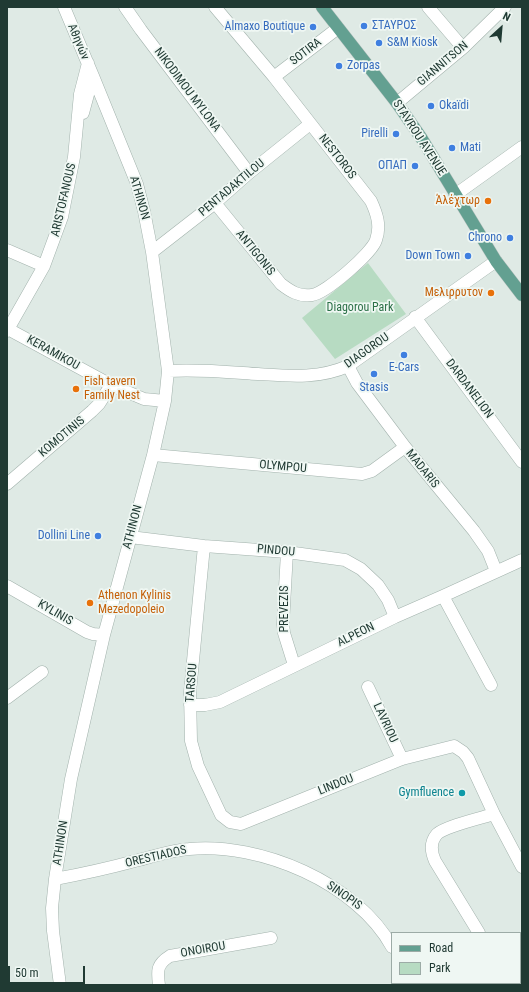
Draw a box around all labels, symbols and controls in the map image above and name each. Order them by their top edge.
north arrow [481,8,521,48]
text: N [501,9,512,24]
place label: ΣΤΑΥΡΟΣ [372,19,416,33]
place label: Almaxo Boutique [225,20,305,34]
marker: ΣΤΑΥΡΟΣ [359,21,369,31]
street label: Αθηνών [64,22,92,62]
marker: Almaxo Boutique [308,22,318,32]
street label: SOTIRA [287,35,325,69]
place label: S&M Kiosk [387,36,438,50]
marker: S&M Kiosk [374,38,384,48]
street label: GIANNITSON [415,39,471,89]
street label: NIKODIMOU MYLONA [151,45,223,135]
place label: Zorpas [347,59,380,73]
marker: Zorpas [334,61,344,71]
street label: STAVROU AVENUE [389,97,449,179]
place label: Okaïdi [439,99,469,113]
marker: Okaïdi [426,101,436,111]
place label: Pirelli [361,127,388,141]
marker: Pirelli [391,129,401,139]
street label: NESTOROS [315,132,359,182]
place label: Mati [460,141,481,155]
marker: Mati [447,143,457,153]
street label: PENTADAKTILOU [196,156,268,220]
place label: ΟΠΑΠ [378,159,407,173]
marker: ΟΠΑΠ [410,161,420,171]
street label: ARISTOFANOUS [49,162,79,238]
street label: ATHINON [126,174,152,222]
place label: Άλέχτωρ [436,194,480,208]
marker: Άλέχτωρ [483,196,493,206]
street label: ANTIGONIS [232,227,278,279]
place label: Chrono [468,231,502,245]
marker: Chrono [505,233,515,243]
place label: Down Town [405,249,460,263]
marker: Down Town [463,251,473,261]
place label: Μελιρρυτον [425,286,483,300]
marker: Μελιρρυτον [486,288,496,298]
park label: Diagorou Park [327,301,393,315]
street label: DIAGOROU [342,330,392,372]
street label: KERAMIKOU [24,333,82,373]
marker: E-Cars [399,350,409,360]
street label: DARDANELION [442,357,496,421]
place label: E-Cars [389,361,419,375]
marker: Stasis [369,369,379,379]
place label: Fish tavern Family Nest [84,375,140,403]
place label: Stasis [359,381,389,395]
marker: Fish tavern Family Nest [71,384,81,394]
street label: KOMOTINIS [36,414,88,460]
street label: MADARIS [402,447,442,491]
street label: OLYMPOU [259,458,307,476]
street label: ATHINON [120,503,146,551]
place label: Dollini Line [38,529,90,543]
marker: Dollini Line [93,531,103,541]
street label: PINDOU [257,542,295,560]
street label: PREVEZIS [278,585,292,633]
place label: Athenon Kylinis Mezedopoleio [98,589,171,617]
street label: KYLINIS [35,597,75,629]
marker: Athenon Kylinis Mezedopoleio [85,598,95,608]
street label: ALPEON [335,620,377,650]
street label: TARSOU [183,663,201,703]
street label: LAVRIOU [370,701,400,745]
street label: LINDOU [316,771,356,799]
place label: Gymfluence [398,786,454,800]
marker: Gymfluence [457,788,467,798]
street label: ATHINON [50,820,72,866]
street label: ORESTIADOS [124,843,188,871]
street label: SINOPIS [324,879,364,913]
legend [391,932,521,984]
street label: ONOIROU [180,939,226,961]
text: Road [429,941,453,955]
scale bar [10,958,87,984]
text: Park [429,961,450,975]
text: 50 m [15,966,39,980]

